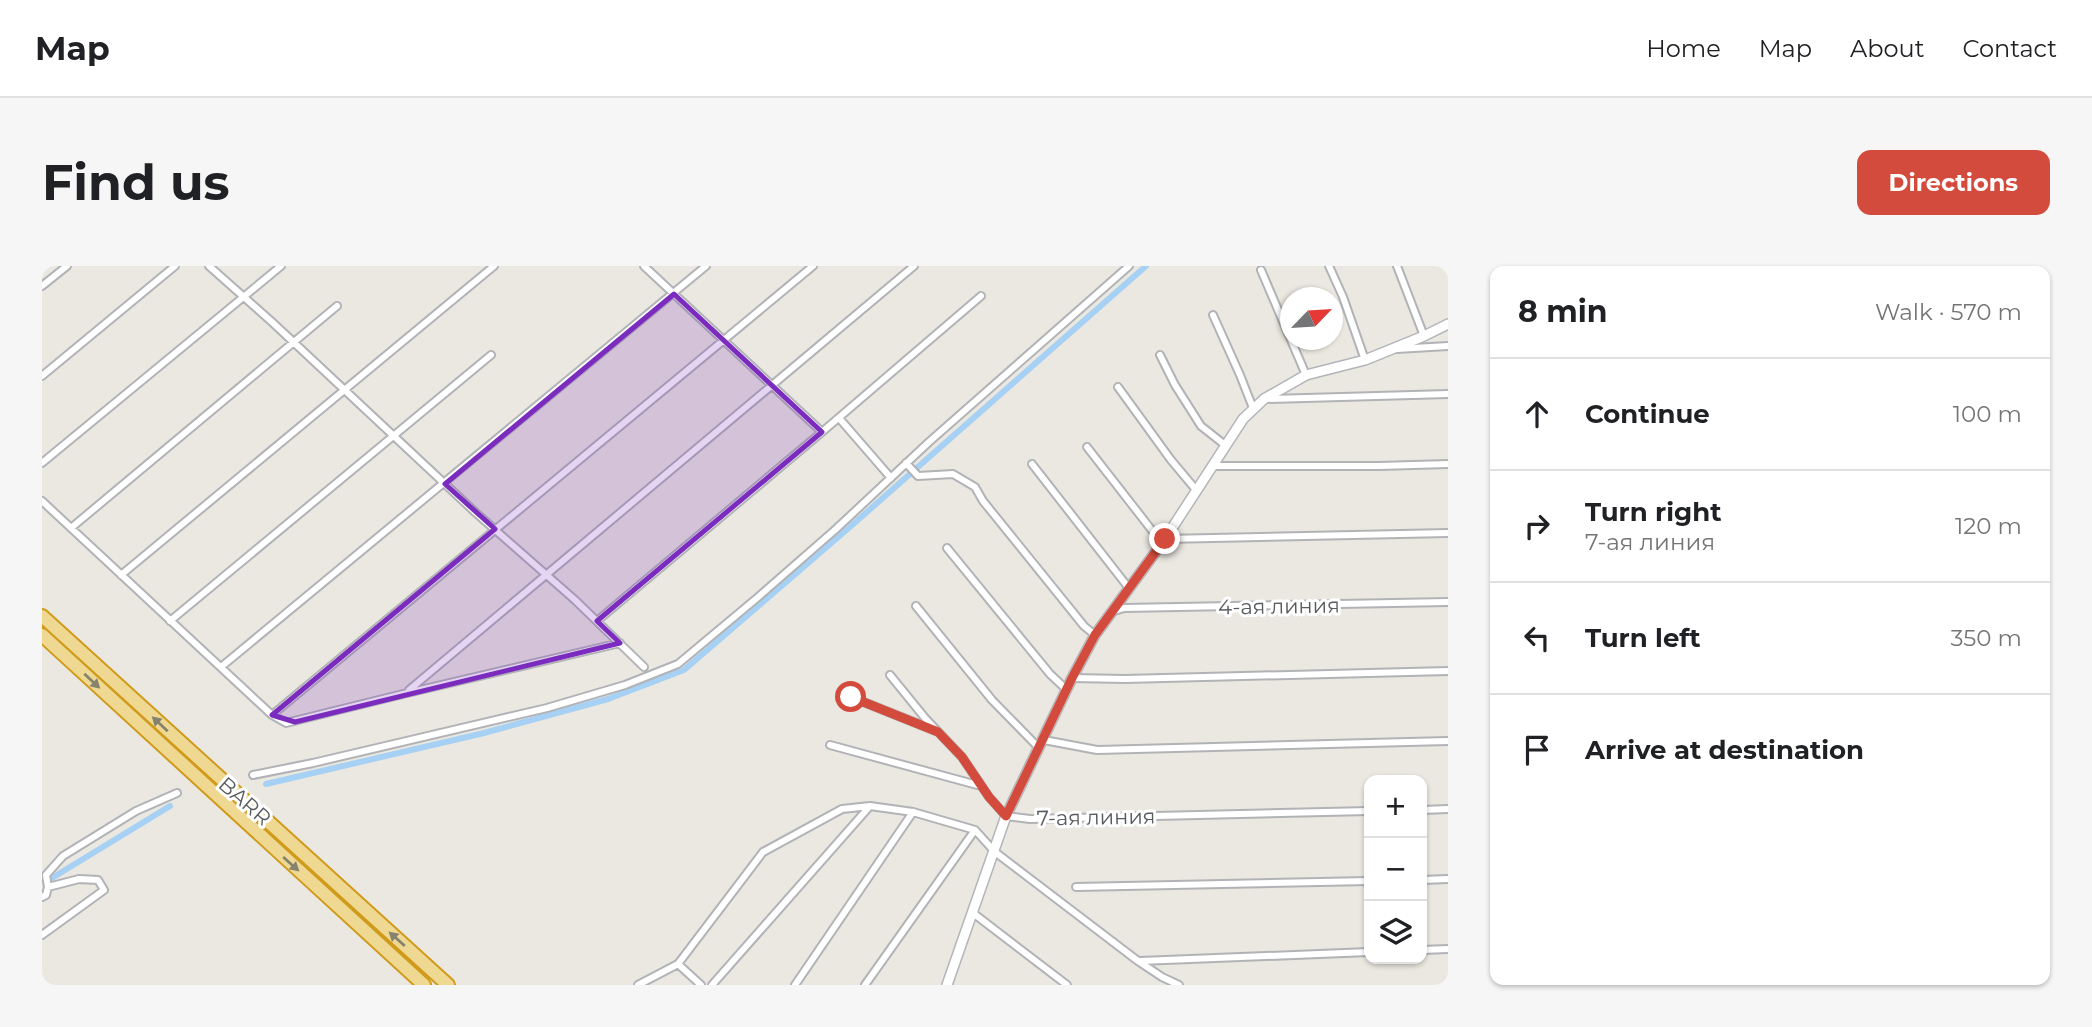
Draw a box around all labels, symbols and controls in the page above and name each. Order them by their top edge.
text: Map [35,28,110,68]
text: Home [1646,34,1721,63]
text: Map [1759,34,1812,63]
text: About [1850,34,1924,63]
text: Contact [1962,34,2057,63]
button: Directions [1857,150,2050,215]
text: Find us [42,153,230,212]
north arrow [1280,287,1343,350]
text: 8 min [1518,293,1608,330]
text: Walk · 570 m [1875,298,2022,326]
icon: ahead [1518,395,1556,433]
text: Continue [1585,398,1710,430]
text: 100 m [1953,400,2022,428]
text: Turn right [1585,496,1721,528]
icon: right [1518,507,1556,545]
text: 120 m [1955,512,2022,540]
route end [1149,523,1180,554]
text: 7-ая линия [1585,528,1715,556]
street label: 4-ая линия [1218,592,1340,620]
icon: left [1518,619,1556,657]
text: Turn left [1585,622,1701,654]
text: 350 m [1951,624,2022,652]
one-way arrow [83,673,101,689]
route start [835,681,866,712]
one-way arrow [151,716,169,732]
icon: arrive [1518,731,1556,769]
text: Arrive at destination [1585,734,1864,766]
street label: BARR [214,771,276,831]
map controls [1364,775,1427,964]
button: + [1364,775,1427,838]
street label: 7-ая линия [1036,803,1156,831]
button: − [1364,838,1427,901]
one-way arrow [282,856,300,872]
button: layers [1364,901,1427,964]
one-way arrow [389,932,406,947]

